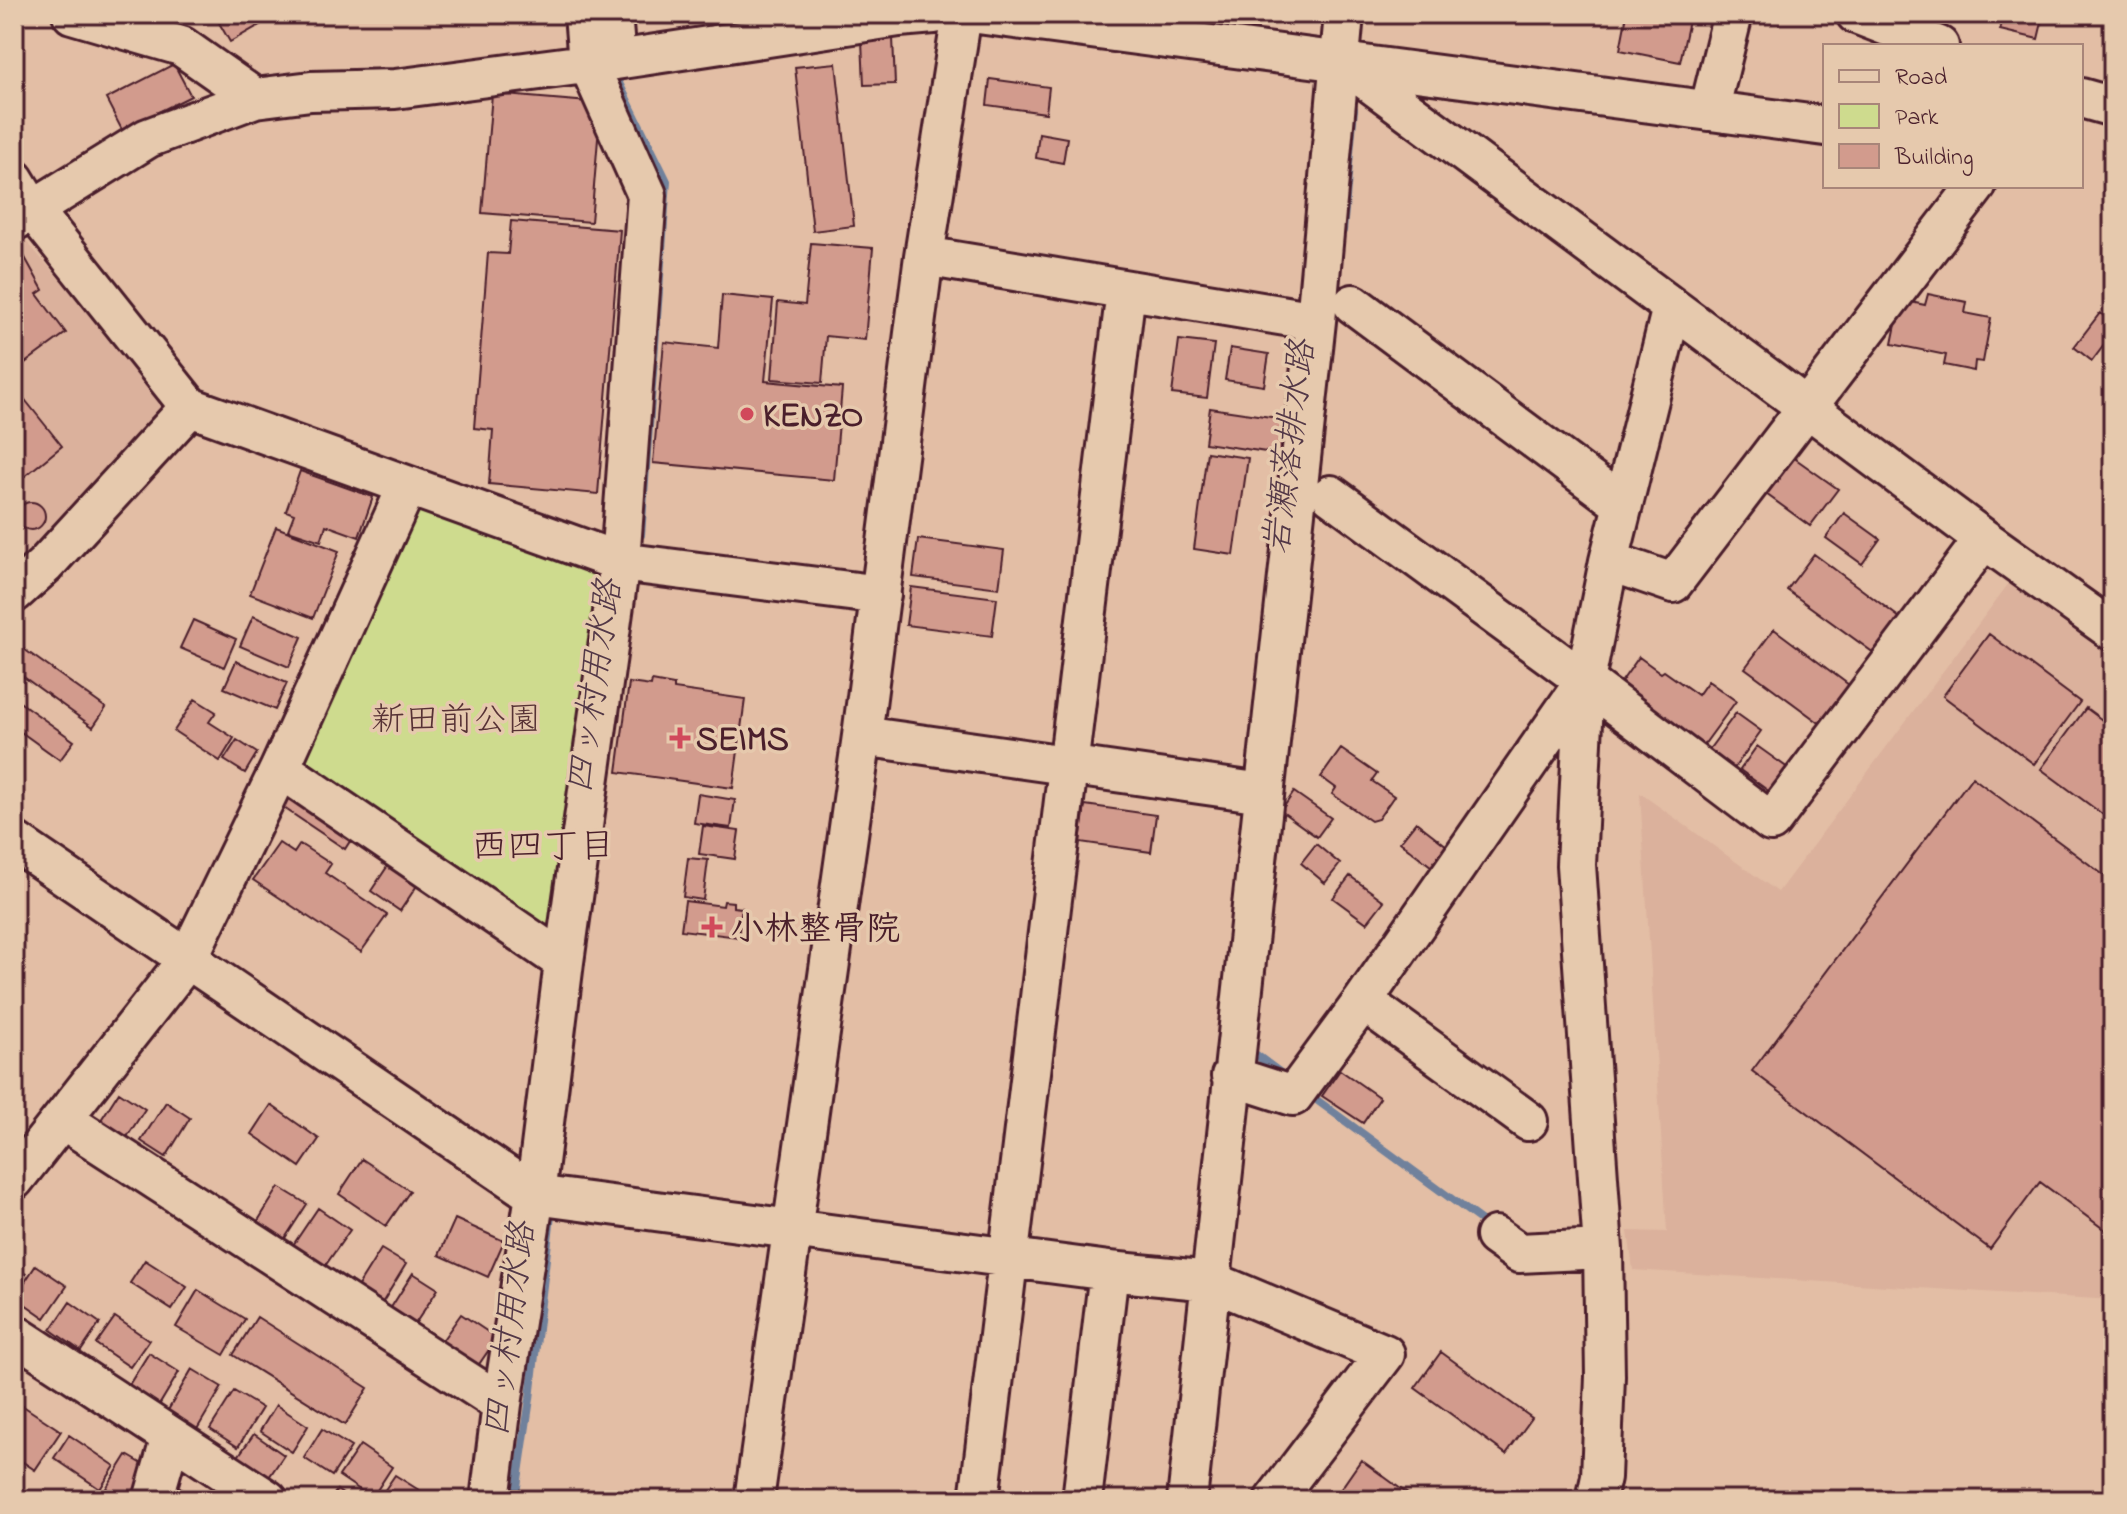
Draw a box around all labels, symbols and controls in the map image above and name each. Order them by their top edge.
legend [1823,44,2083,188]
text: Road [1895,61,1948,96]
text: Park [1895,101,1939,136]
text: Building [1894,141,1974,176]
water label: 岩瀬落排水路 [1252,335,1331,558]
place label: KENZO [763,393,863,443]
marker: KENZO [738,405,756,423]
water label: 四ッ村用水路 [555,574,638,797]
park label: 新田前公園 [371,697,541,747]
place label: SEIMS [696,717,789,767]
marker: SEIMS [671,729,689,747]
district label: 西四丁目 [471,822,615,875]
place label: 小林整骨院 [730,906,900,956]
marker: 小林整骨院 [701,916,723,938]
water label: 四ッ村用水路 [472,1217,551,1440]

